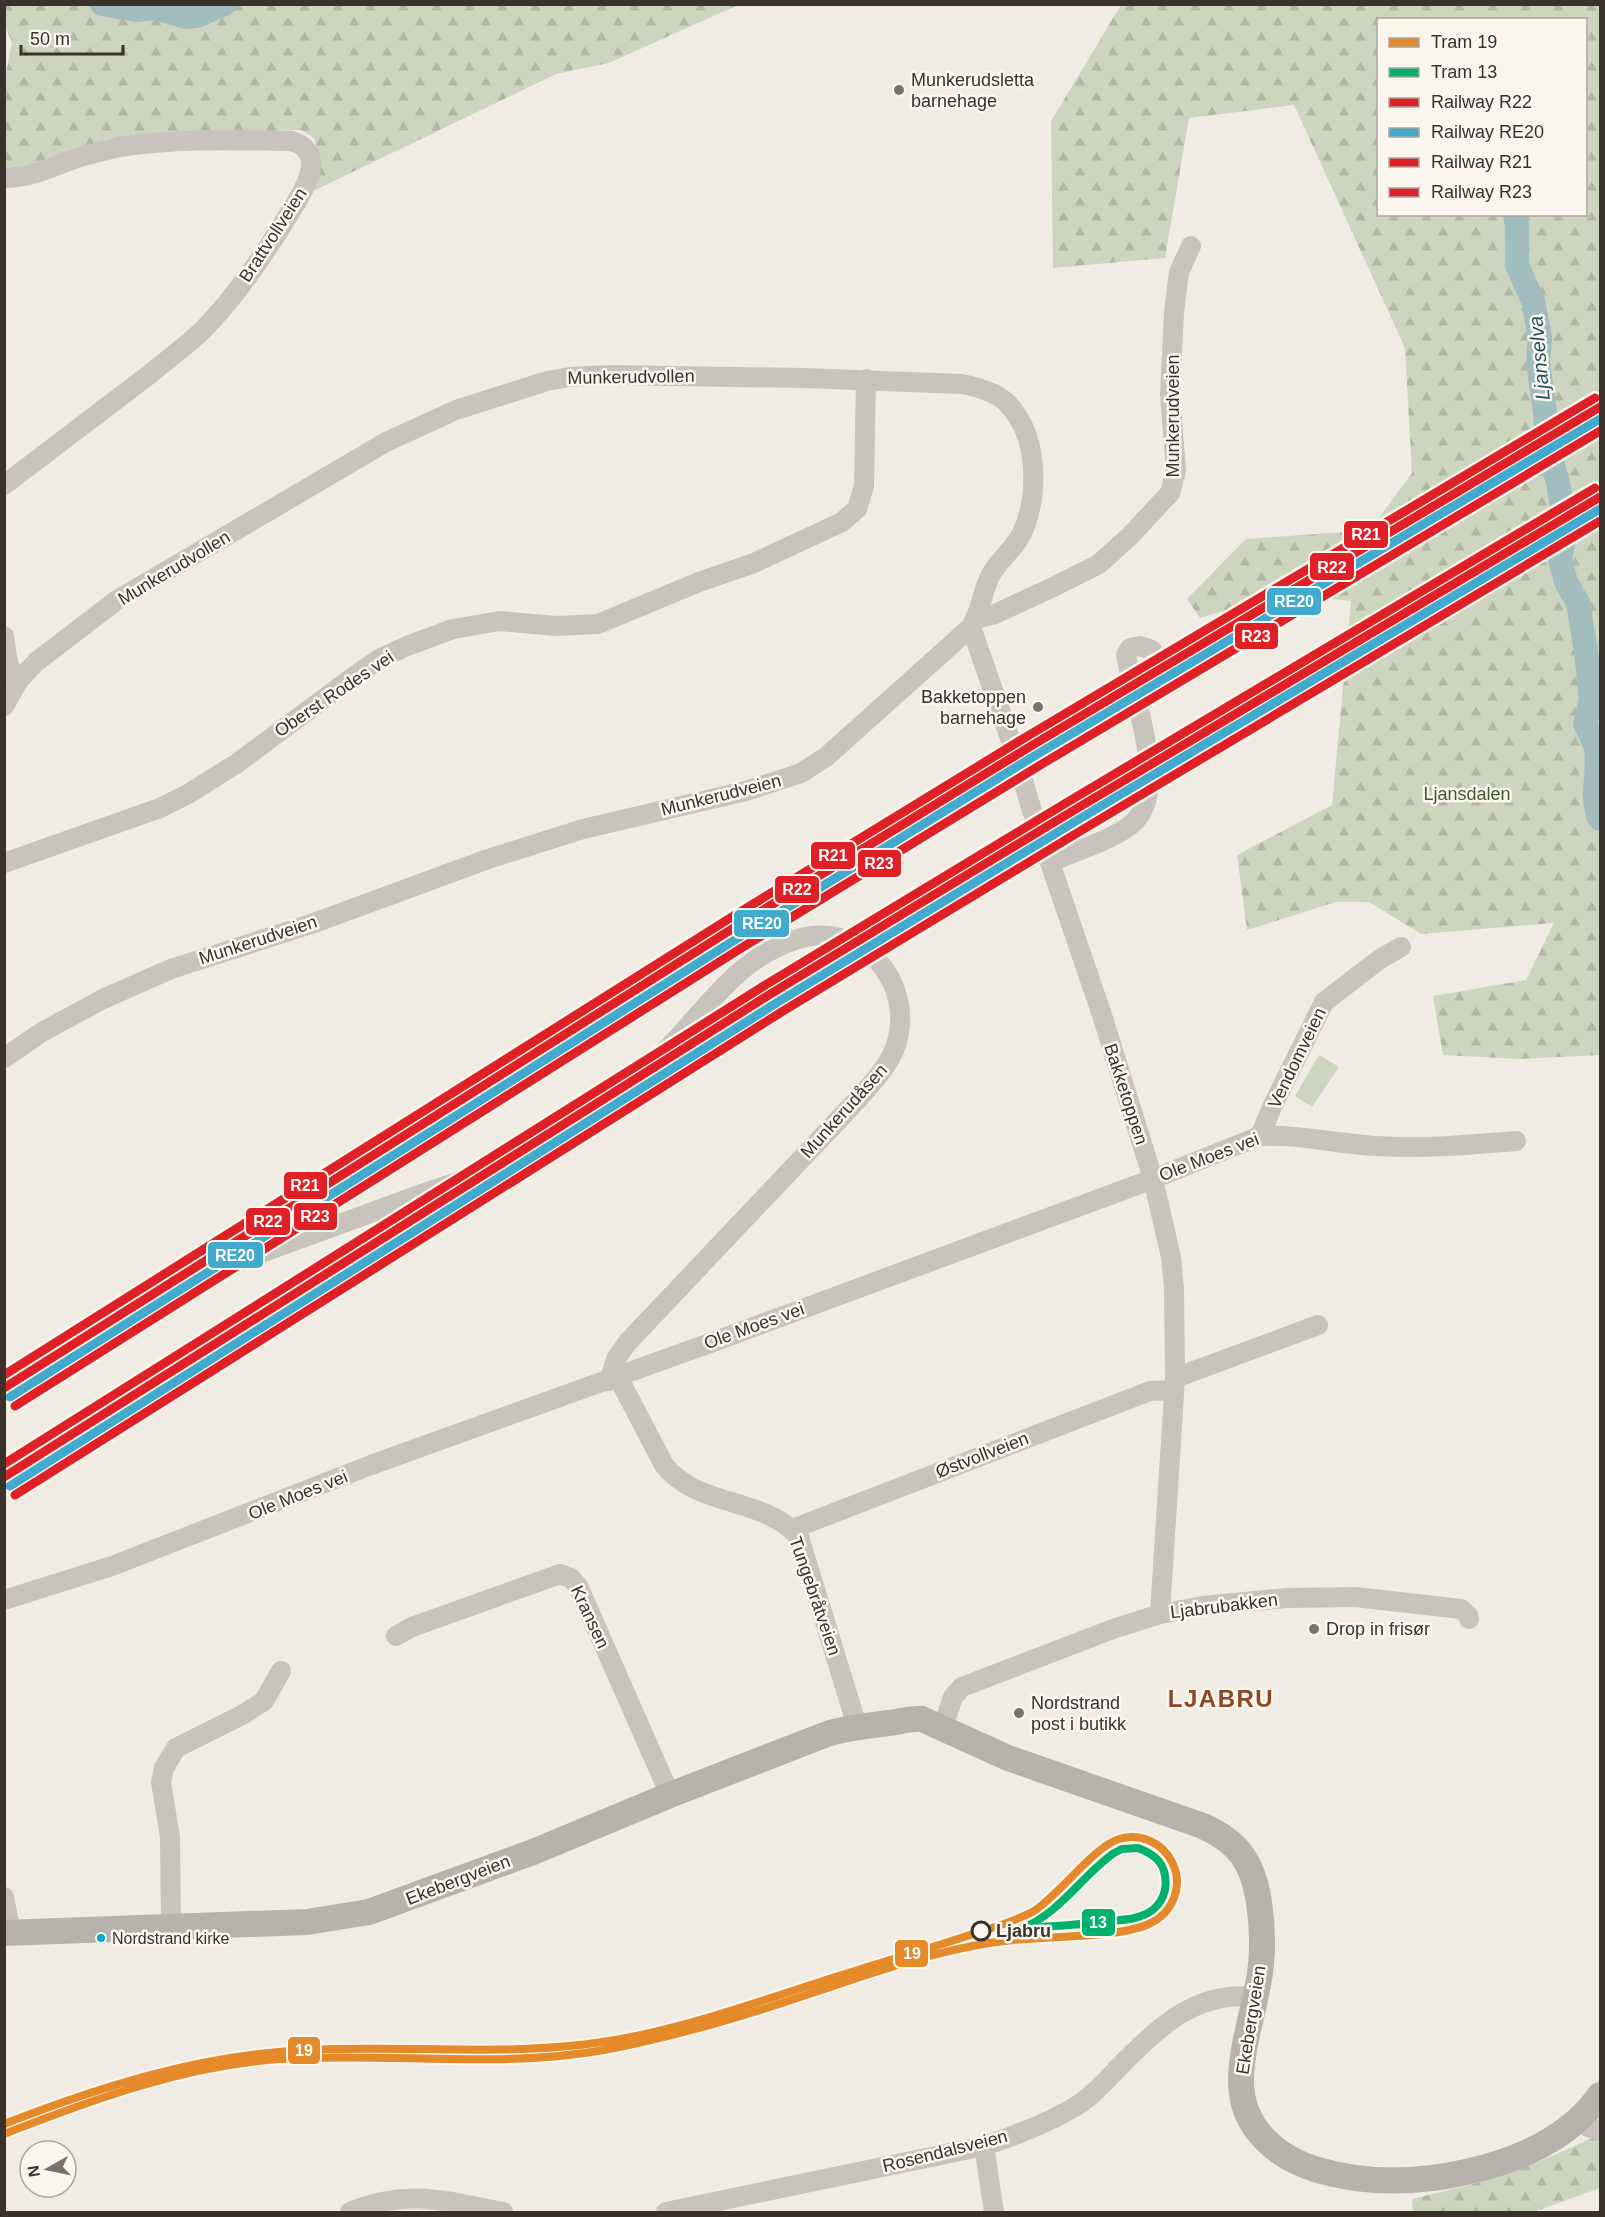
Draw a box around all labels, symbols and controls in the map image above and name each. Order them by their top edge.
scale bar [21,18,123,56]
legend [1377,18,1587,216]
text: 50 m [30,29,70,49]
text: Tram 19 [1431,32,1497,52]
text: Tram 13 [1431,62,1497,82]
place label: Munkerudsletta barnehage [911,70,1035,111]
marker: Munkerudsletta barnehage [892,83,906,97]
text: Railway R22 [1431,92,1532,112]
text: Railway RE20 [1431,122,1544,142]
text: Railway R21 [1431,152,1532,172]
text: Railway R23 [1431,182,1532,202]
street label: Brattvollveien [235,184,311,286]
water label: Ljanselva [1524,315,1554,401]
street label: Munkerudveien [1163,354,1183,478]
street label: Munkerudvollen [567,366,695,388]
line badge: R21 [1343,520,1389,549]
text: R21 [1351,526,1381,543]
street label: Munkerudvollen [114,527,234,609]
line badge: R22 [1309,552,1355,581]
text: R22 [1317,559,1347,576]
line badge: RE20 [1266,587,1322,616]
text: RE20 [1274,593,1314,610]
line badge: R23 [1234,622,1279,650]
text: R23 [1241,628,1271,645]
street label: Oberst Rodes vei [271,647,397,741]
place label: Bakketoppen barnehage [921,687,1026,728]
marker: Bakketoppen barnehage [1031,700,1045,714]
street label: Munkerudveien [659,770,783,820]
park label: Ljansdalen [1423,784,1511,804]
line badge: R21 [810,841,856,870]
text: R21 [818,847,848,864]
line badge: R23 [857,849,902,878]
text: R23 [864,855,894,872]
line badge: R22 [774,875,820,904]
text: R22 [782,881,812,898]
line badge: RE20 [733,909,790,938]
street label: Munkerudveien [196,911,320,969]
text: RE20 [742,915,782,932]
street label: Vendomveien [1264,1005,1330,1111]
street label: Bakketoppen [1100,1041,1152,1147]
street label: Munkerudåsen [797,1060,891,1162]
street label: Ole Moes vei [1156,1129,1262,1185]
line badge: R21 [283,1171,328,1200]
text: R21 [290,1177,320,1194]
line badge: R23 [293,1202,338,1231]
line badge: R22 [245,1207,291,1236]
text: R23 [300,1208,330,1225]
text: R22 [253,1213,283,1230]
line badge: RE20 [207,1241,264,1269]
text: RE20 [215,1247,255,1264]
street label: Ole Moes vei [701,1299,807,1353]
street label: Østvollveien [933,1428,1031,1482]
street label: Ole Moes vei [246,1466,350,1524]
street label: Tungebråtveien [785,1534,845,1658]
street label: Kransen [567,1582,613,1652]
street label: Ljabrubakken [1169,1589,1279,1623]
place label: Drop in frisør [1326,1619,1430,1639]
marker: Drop in frisør [1307,1622,1321,1636]
district label: LJABRU [1168,1685,1274,1712]
place label: Nordstrand post i butikk [1031,1693,1127,1734]
marker: Nordstrand post i butikk [1012,1706,1026,1720]
street label: Ekebergveien [403,1851,513,1909]
line badge: 13 [1081,1908,1116,1937]
text: 13 [1089,1914,1107,1931]
marker: Ljabru [971,1921,991,1941]
place label: Ljabru [996,1921,1051,1941]
place label: Nordstrand kirke [112,1930,229,1947]
marker: Nordstrand kirke [95,1932,107,1944]
line badge: 19 [894,1939,929,1968]
text: 19 [903,1945,921,1962]
street label: Ekebergveien [1233,1964,1269,2076]
line badge: 19 [287,2036,321,2065]
text: 19 [295,2042,313,2059]
street label: Rosendalsveien [880,2126,1010,2176]
north arrow [18,2139,78,2199]
text: N [24,2164,43,2178]

